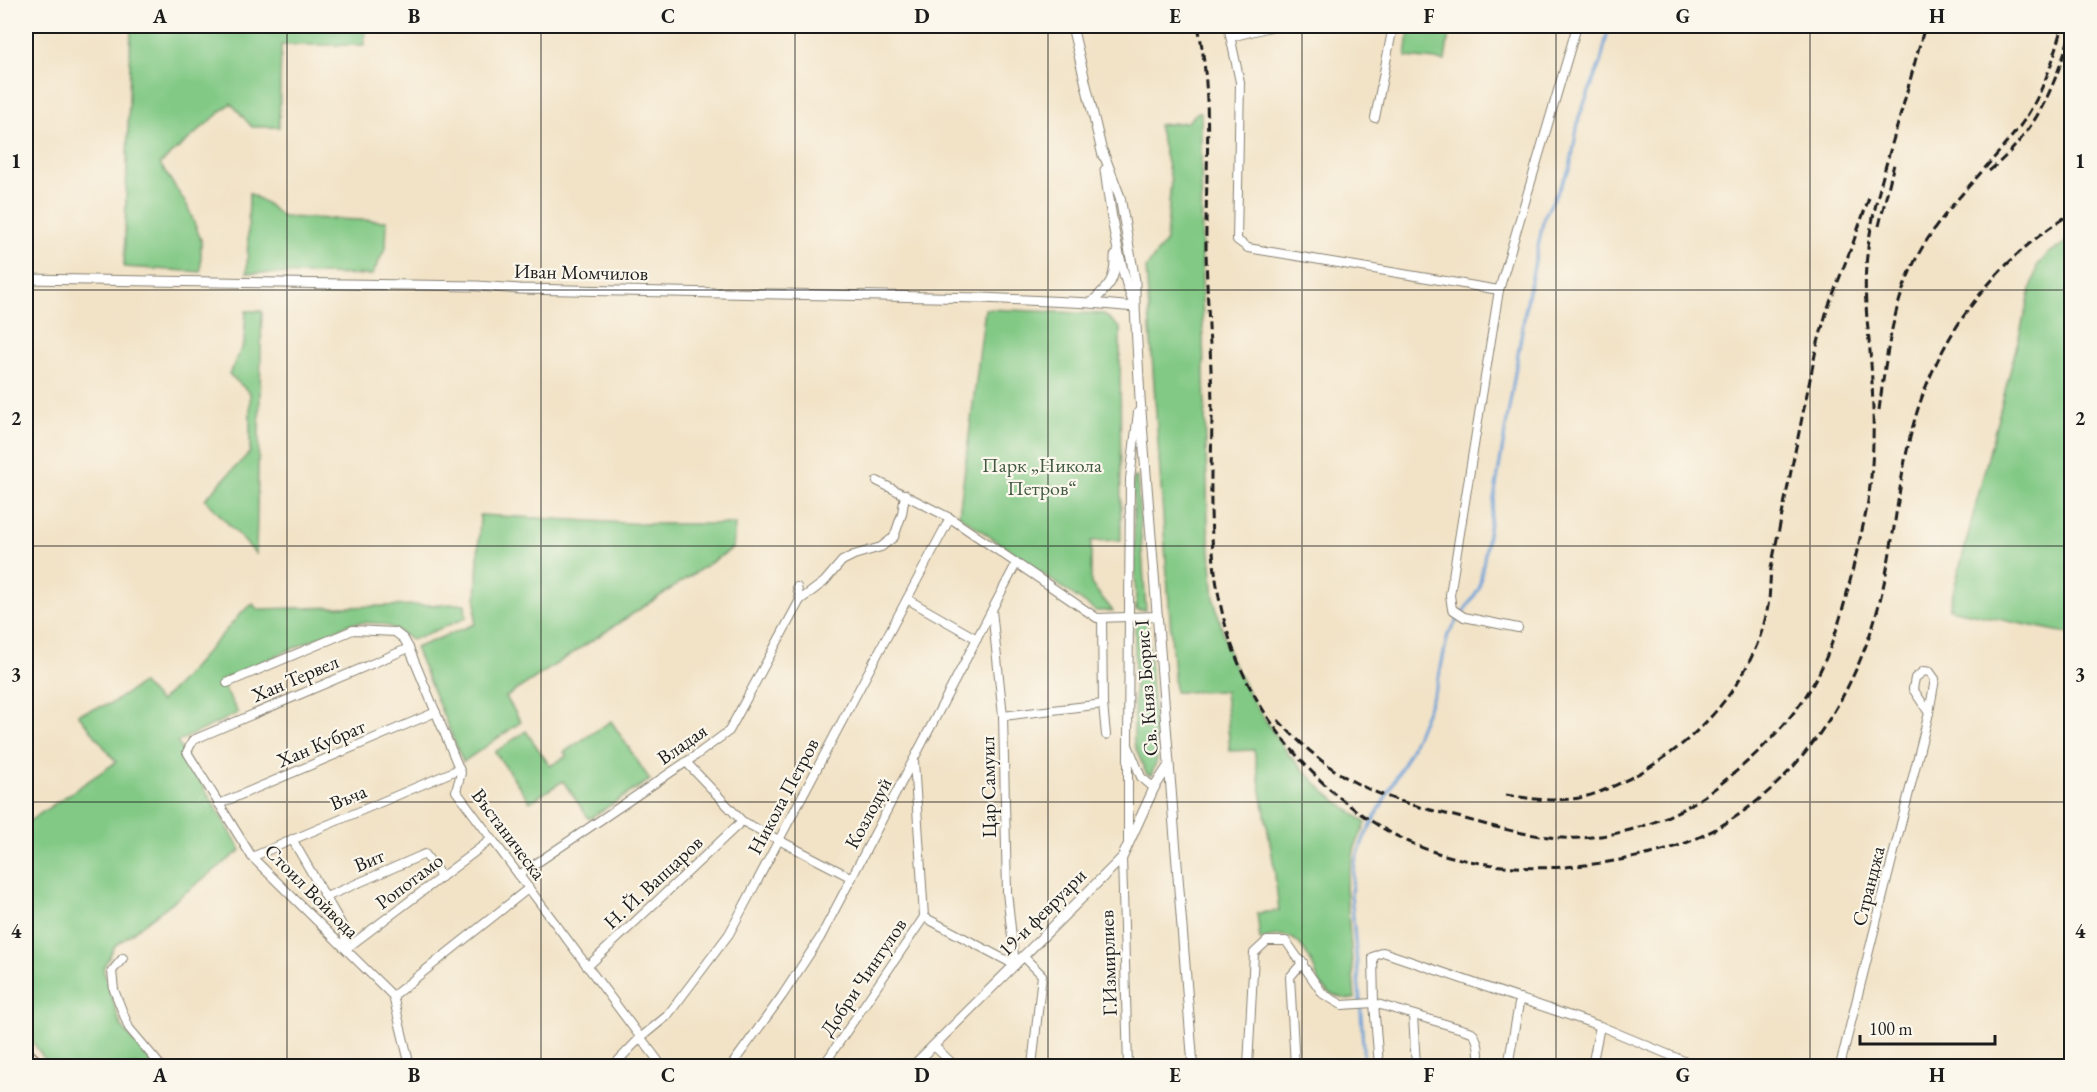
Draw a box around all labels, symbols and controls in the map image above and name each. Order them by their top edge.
text: A [152,3,168,29]
text: B [408,3,420,29]
text: C [661,3,675,29]
text: D [914,3,930,29]
text: E [1169,3,1181,29]
text: F [1424,3,1435,29]
text: G [1676,3,1690,29]
text: H [1929,3,1945,29]
text: 1 [11,148,21,174]
text: 1 [2075,148,2085,174]
street label: Иван Момчилов [514,258,648,286]
text: 2 [11,405,22,431]
text: 2 [2075,405,2086,431]
park label: Парк „Никола Петров“ [982,452,1102,501]
street label: Св. Княз Борис I [1128,619,1164,757]
street label: Хан Тервел [247,648,343,708]
text: 3 [11,661,21,687]
text: 3 [2075,661,2085,687]
street label: Хан Кубрат [272,713,369,774]
street label: Владая [652,717,712,771]
street label: Никола Петров [741,733,825,859]
street label: Цар Самуил [974,736,1002,838]
street label: Козлодуй [838,772,898,853]
street label: Въча [326,778,370,816]
street label: Въстаническа [466,783,552,885]
street label: Н. Й. Вапцаров [598,829,708,935]
street label: Стоил Войвода [259,838,365,944]
street label: Вит [350,842,388,878]
street label: Странджа [1846,843,1890,929]
street label: Ропотамо [370,847,448,915]
street label: 19-и февруари [992,862,1092,962]
street label: Г.Измирлиев [1093,910,1123,1016]
street label: Добри Чинтулов [814,913,912,1041]
text: 4 [11,918,22,944]
text: 4 [2075,918,2086,944]
scale bar [1860,1008,1995,1046]
text: 100 m [1869,1017,1913,1040]
text: A [152,1062,168,1088]
text: B [408,1062,420,1088]
text: C [661,1062,675,1088]
text: D [914,1062,930,1088]
text: E [1169,1062,1181,1088]
text: F [1424,1062,1435,1088]
text: G [1676,1062,1690,1088]
text: H [1929,1062,1945,1088]

